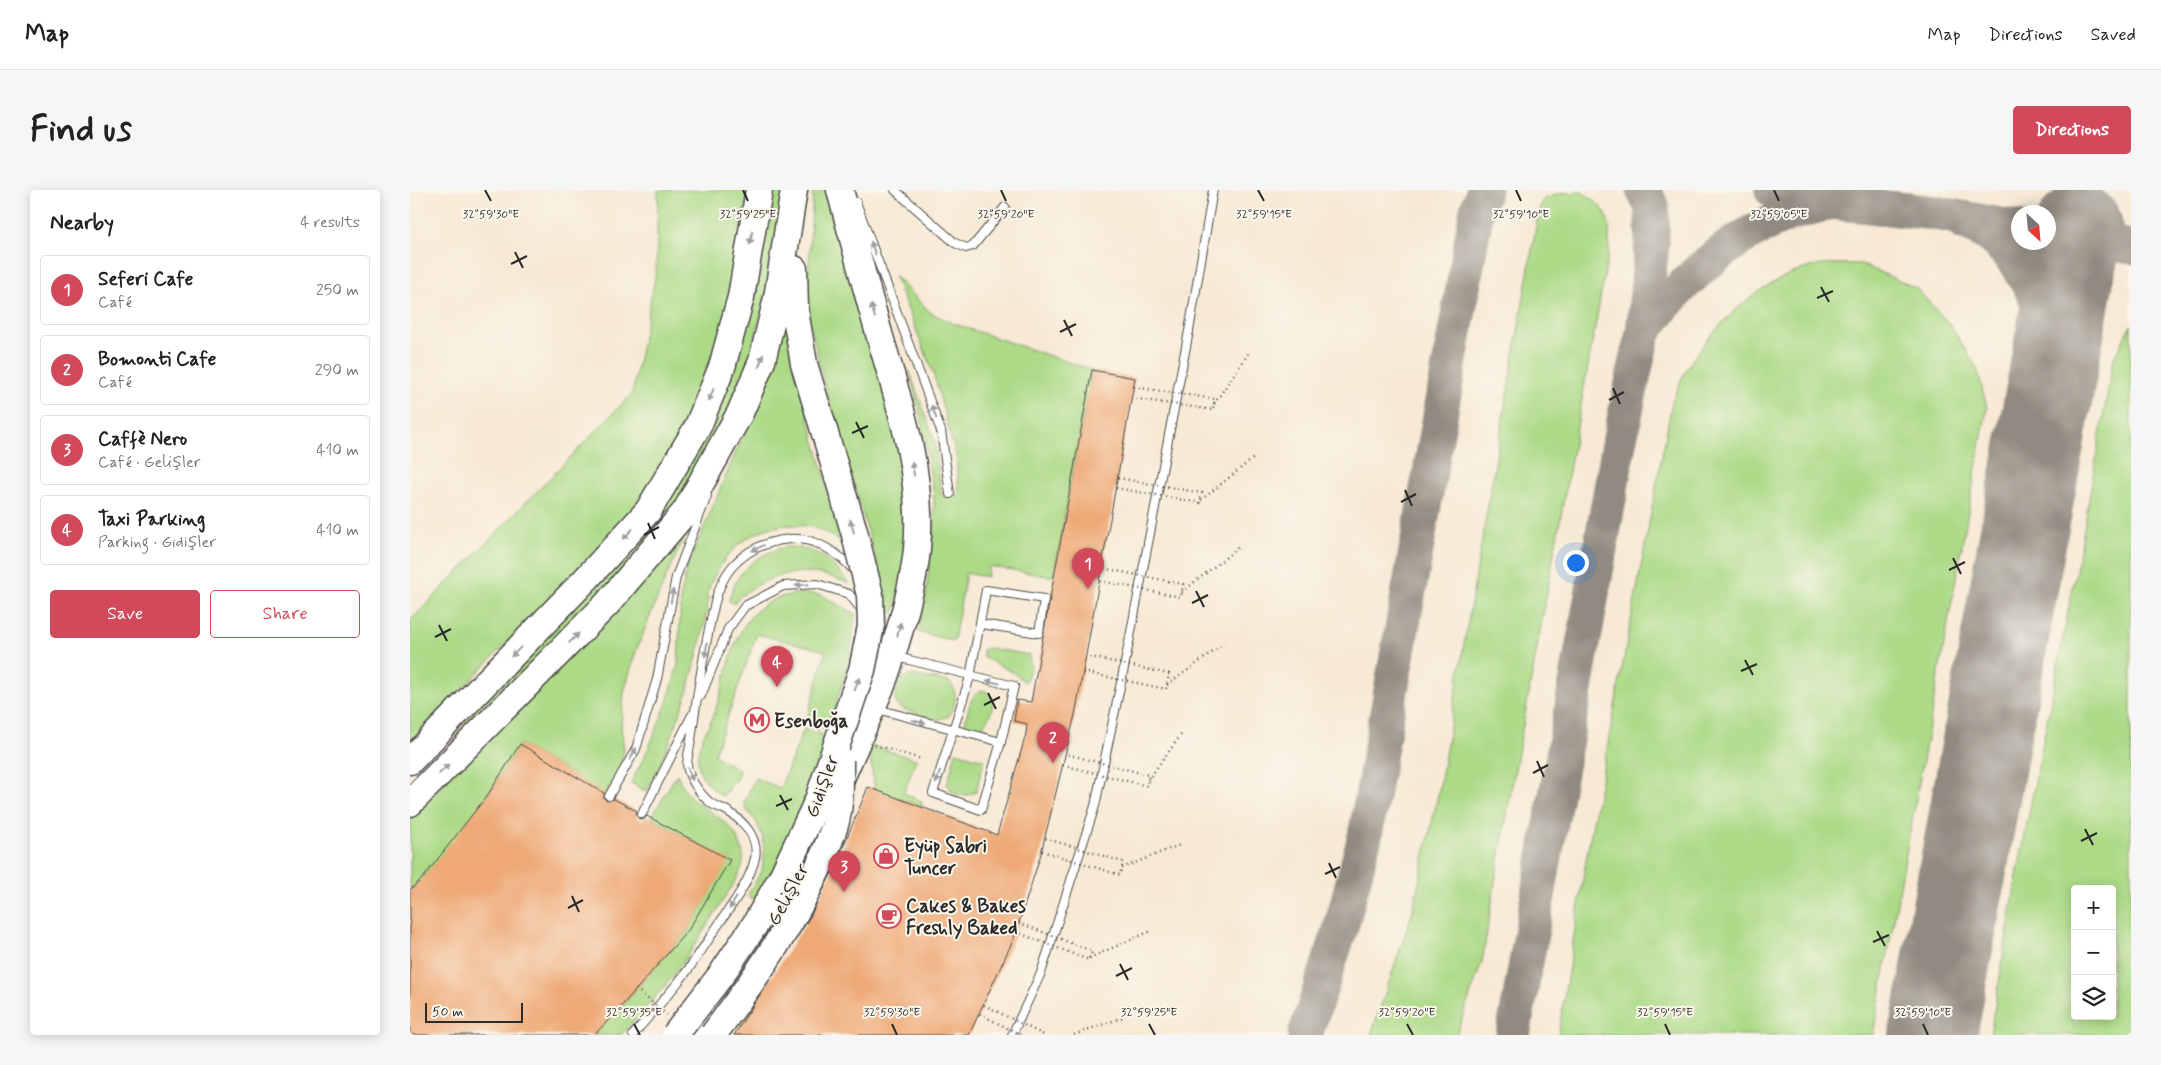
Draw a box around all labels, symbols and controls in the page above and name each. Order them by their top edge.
text: Map [25,19,69,50]
text: Map [1928,23,1961,47]
text: Directions [1989,23,2063,47]
text: Saved [2091,23,2136,47]
button: Directions [2013,106,2131,154]
text: Find us [30,107,132,153]
north arrow [2011,205,2056,250]
text: 32°59'30"E [463,207,519,223]
text: 32°59'25"E [720,207,776,223]
text: 32°59'20"E [978,207,1034,223]
text: 32°59'15"E [1236,207,1292,223]
text: 32°59'10"E [1493,207,1549,223]
text: 32°59'05"E [1750,207,1808,223]
text: Nearby [50,209,114,237]
text: 4 results [300,212,360,233]
one-way arrow [747,230,755,246]
one-way arrow [869,240,877,255]
text: Seferi Cafe [98,267,193,292]
text: 1 [63,280,71,301]
text: 250 m [316,280,359,301]
text: Café [98,292,132,313]
one-way arrow [868,304,876,319]
text: Bomonti Cafe [98,347,216,372]
one-way arrow [757,353,765,368]
text: 2 [63,360,71,381]
text: 290 m [315,360,359,381]
text: Café [98,372,132,393]
one-way arrow [706,388,714,402]
one-way arrow [930,404,938,419]
text: Caffè Nero [98,427,187,452]
text: 3 [63,440,71,461]
text: 410 m [316,440,359,461]
text: Café · Gelişler [98,452,200,473]
one-way arrow [909,460,917,476]
text: Taxi Parking [98,507,205,532]
one-way arrow [848,518,856,533]
text: 4 [62,520,72,541]
text: 410 m [316,520,359,541]
one-way arrow [622,527,633,540]
text: Parking · Gidişler [98,532,216,553]
one-way arrow [751,544,766,552]
pin: 1 [1072,548,1104,589]
your location [1563,550,1589,576]
one-way arrow [794,581,810,589]
one-way arrow [669,588,677,604]
button: Save [50,590,200,638]
button: Share [210,590,360,638]
one-way arrow [895,621,903,636]
one-way arrow [568,632,580,644]
one-way arrow [702,642,710,658]
one-way arrow [510,645,522,657]
pin: 4 [761,646,793,687]
one-way arrow [853,676,861,691]
one-way arrow [984,677,1000,685]
metro station icon: Esenboğa [744,707,770,733]
place label: Esenboğa [774,709,849,735]
one-way arrow [912,718,927,726]
pin: 2 [1037,722,1069,763]
one-way arrow [629,746,637,761]
street label: Gidişler [800,752,845,821]
one-way arrow [438,763,450,775]
one-way arrow [687,767,695,781]
one-way arrow [934,770,942,785]
place label: Eyüp Sabri Tuncer [904,834,987,881]
shop icon: Eyüp Sabri Tuncer [873,843,899,869]
pin: 3 [828,851,860,892]
street label: Gelişler [762,859,815,930]
map controls [2071,885,2116,1020]
button: + [2071,885,2116,930]
place label: Cakes & Bakes Freshly Baked [906,894,1026,941]
one-way arrow [728,896,737,909]
cafe icon: Cakes & Bakes Freshly Baked [876,903,902,929]
button: − [2071,930,2116,975]
button: layers [2071,975,2116,1020]
scale bar [425,1000,522,1023]
text: 50 m [432,1003,463,1021]
text: 32°59'35"E [606,1005,662,1021]
text: 32°59'30"E [864,1005,920,1021]
text: 32°59'25"E [1121,1005,1177,1021]
text: 32°59'20"E [1379,1005,1435,1021]
text: 32°59'15"E [1637,1005,1693,1021]
text: 32°59'10"E [1895,1005,1951,1021]

